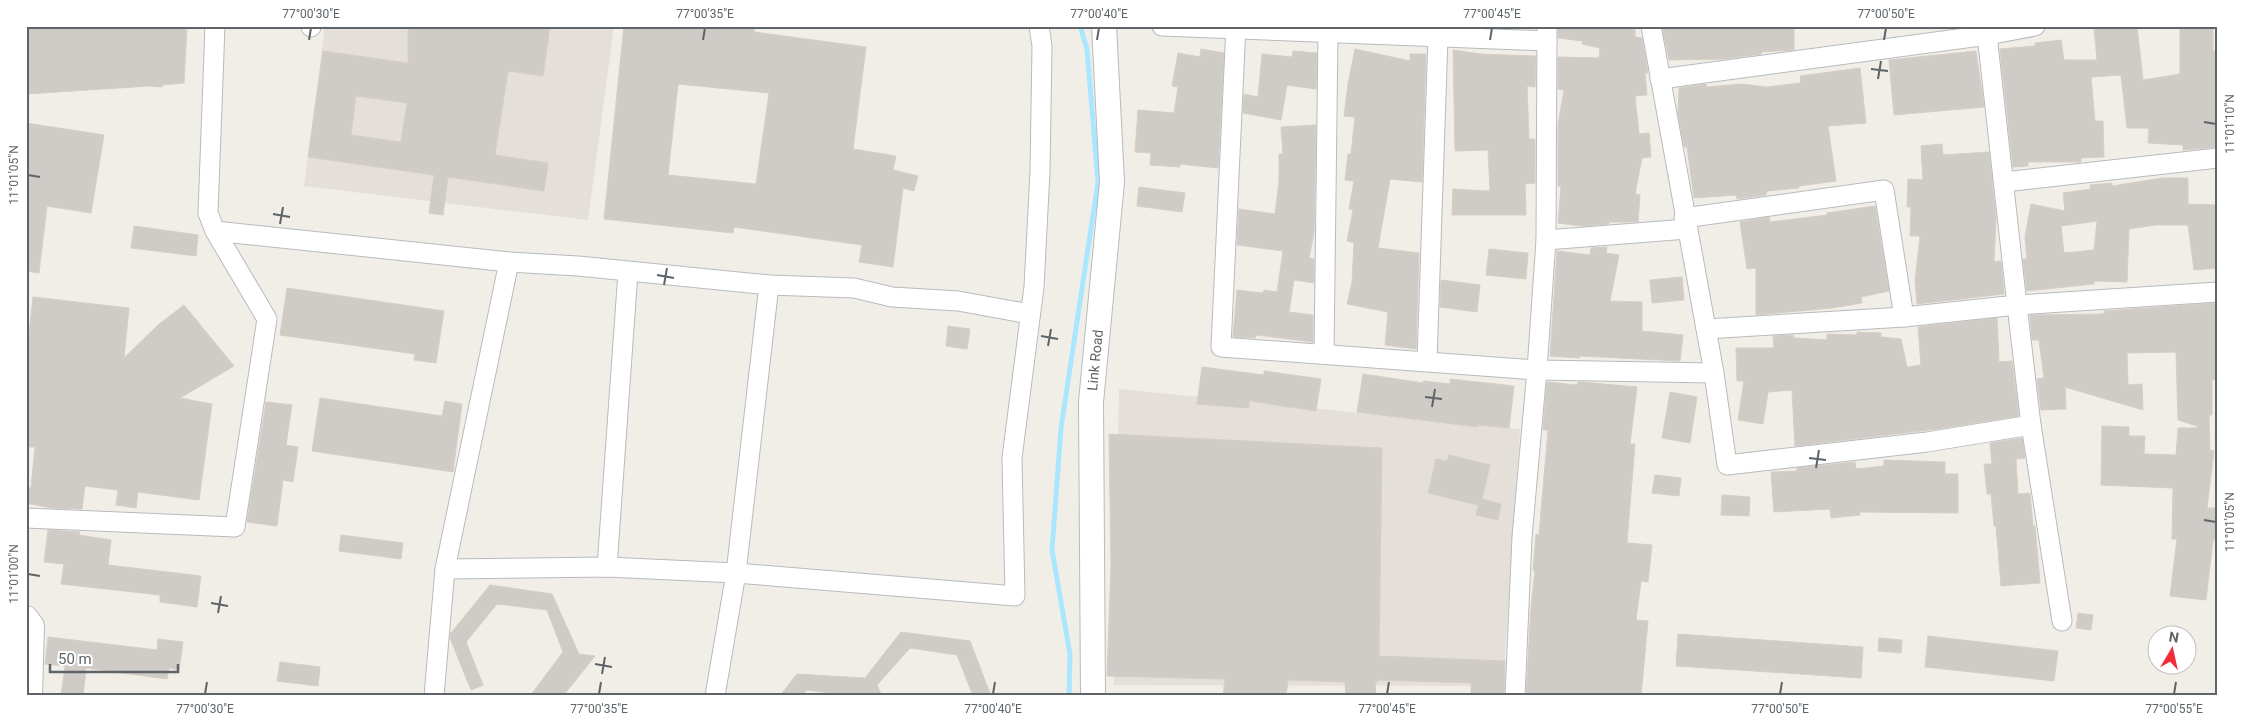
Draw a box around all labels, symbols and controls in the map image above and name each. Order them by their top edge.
text: 77°00'30"E [282,7,340,21]
text: 77°00'35"E [676,7,734,21]
text: 77°00'40"E [1070,7,1128,21]
text: 77°00'45"E [1463,7,1521,21]
text: 77°00'50"E [1857,7,1915,21]
text: 11°01'10"N [2223,94,2237,154]
text: 11°01'05"N [7,145,21,205]
street label: Link Road [1084,329,1106,392]
text: 11°01'05"N [2223,492,2237,552]
text: 11°01'00"N [7,544,21,604]
north arrow [2146,624,2196,674]
text: N [2168,628,2180,646]
scale bar [50,642,178,674]
text: 50 m [58,650,92,668]
text: 77°00'30"E [176,702,234,716]
text: 77°00'35"E [570,702,628,716]
text: 77°00'40"E [964,702,1022,716]
text: 77°00'45"E [1358,702,1416,716]
text: 77°00'50"E [1751,702,1809,716]
text: 77°00'55"E [2145,702,2203,716]

